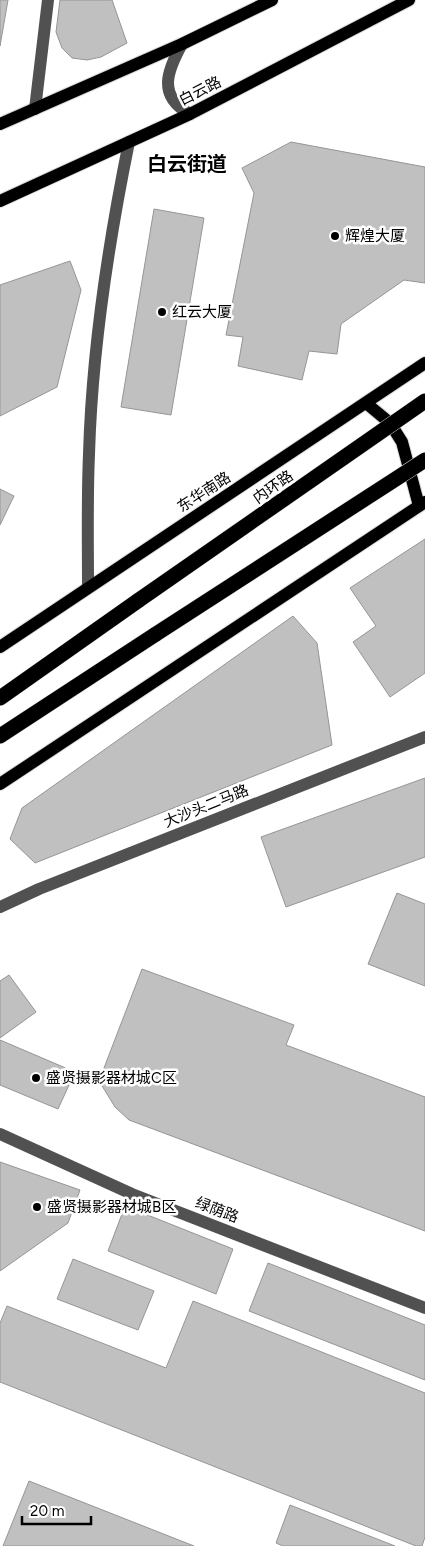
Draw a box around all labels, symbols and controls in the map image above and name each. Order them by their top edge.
street label: 白云路 [176,73,224,109]
district label: 白云街道 [147,152,227,176]
place label: 辉煌大厦 [345,227,405,245]
marker: 辉煌大厦 [329,230,341,242]
place label: 红云大厦 [172,303,232,321]
marker: 红云大厦 [156,306,168,318]
street label: 内环路 [249,467,297,507]
street label: 东华南路 [174,468,234,516]
street label: 大沙头二马路 [161,781,251,831]
place label: 盛贤摄影器材城C区 [46,1069,177,1087]
marker: 盛贤摄影器材城C区 [30,1072,42,1084]
street label: 绿荫路 [193,1194,241,1226]
place label: 盛贤摄影器材城B区 [47,1198,176,1216]
marker: 盛贤摄影器材城B区 [31,1201,43,1213]
scale bar [22,1494,91,1526]
text: 20 m [30,1502,64,1520]

